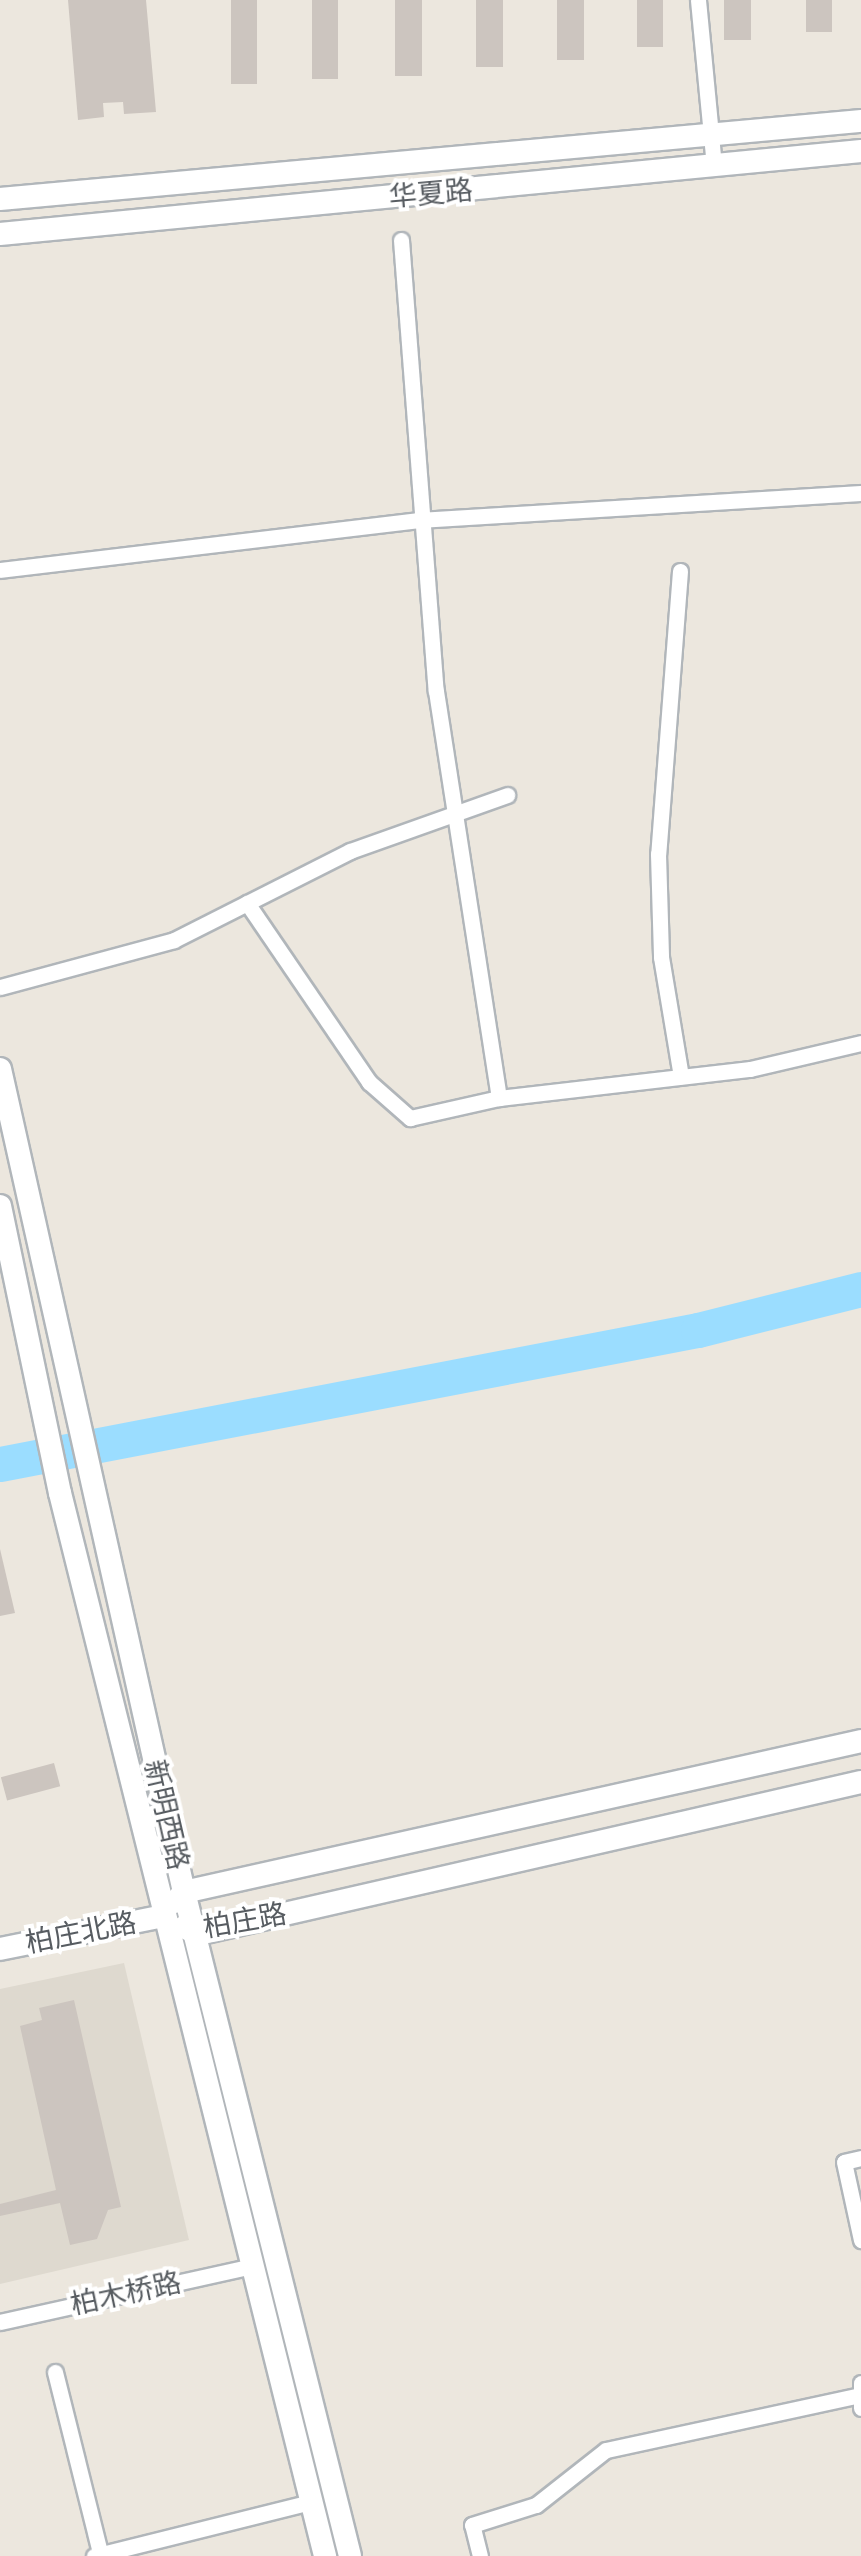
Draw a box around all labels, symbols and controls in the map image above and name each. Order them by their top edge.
street label: 华夏路 [388,174,474,214]
street label: 新明西路 [137,1757,195,1873]
street label: 柏庄路 [201,1897,289,1945]
street label: 柏庄北路 [23,1906,139,1960]
street label: 柏木桥路 [68,2266,184,2322]

